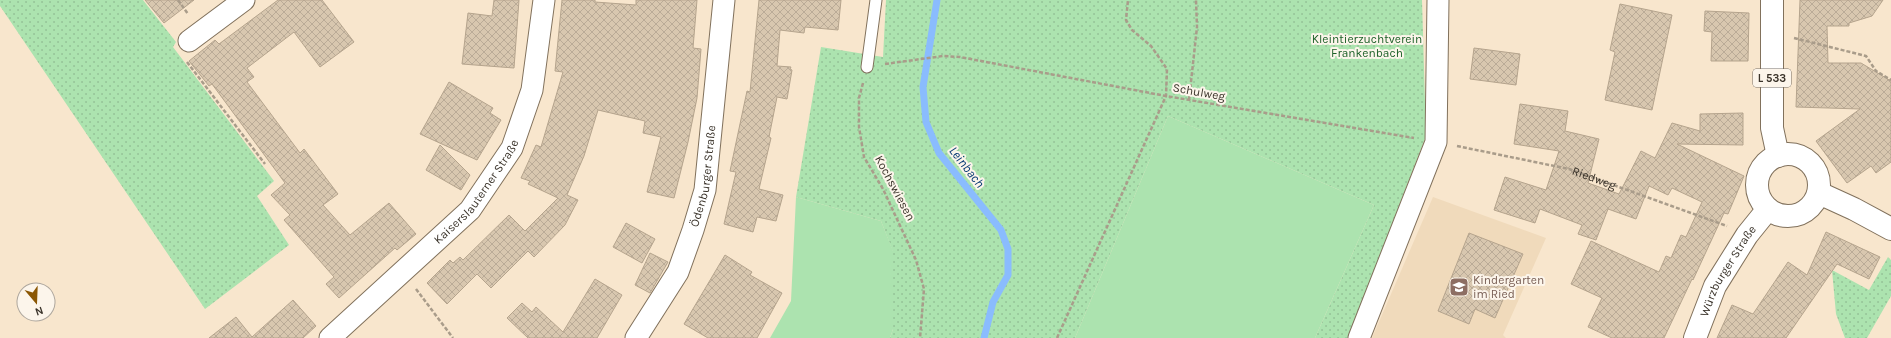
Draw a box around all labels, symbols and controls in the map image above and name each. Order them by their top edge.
park label: Kleintierzuchtverein Frankenbach [1312,32,1422,60]
road number: L 533 [1753,69,1791,87]
street label: Schulweg [1172,81,1227,104]
street label: Ödenburger Straße [687,125,718,229]
street label: Kaiserslauterner Straße [431,138,521,247]
water label: Leinbach [946,143,988,191]
street label: Kochswiesen [872,153,918,223]
street label: Riedweg [1570,164,1618,192]
street label: Würzburger Straße [1697,222,1759,318]
place label: Kindergarten im Ried [1473,273,1544,301]
school or university icon: Kindergarten im Ried [1448,276,1470,298]
north arrow [16,282,56,322]
text: N [33,304,45,318]

